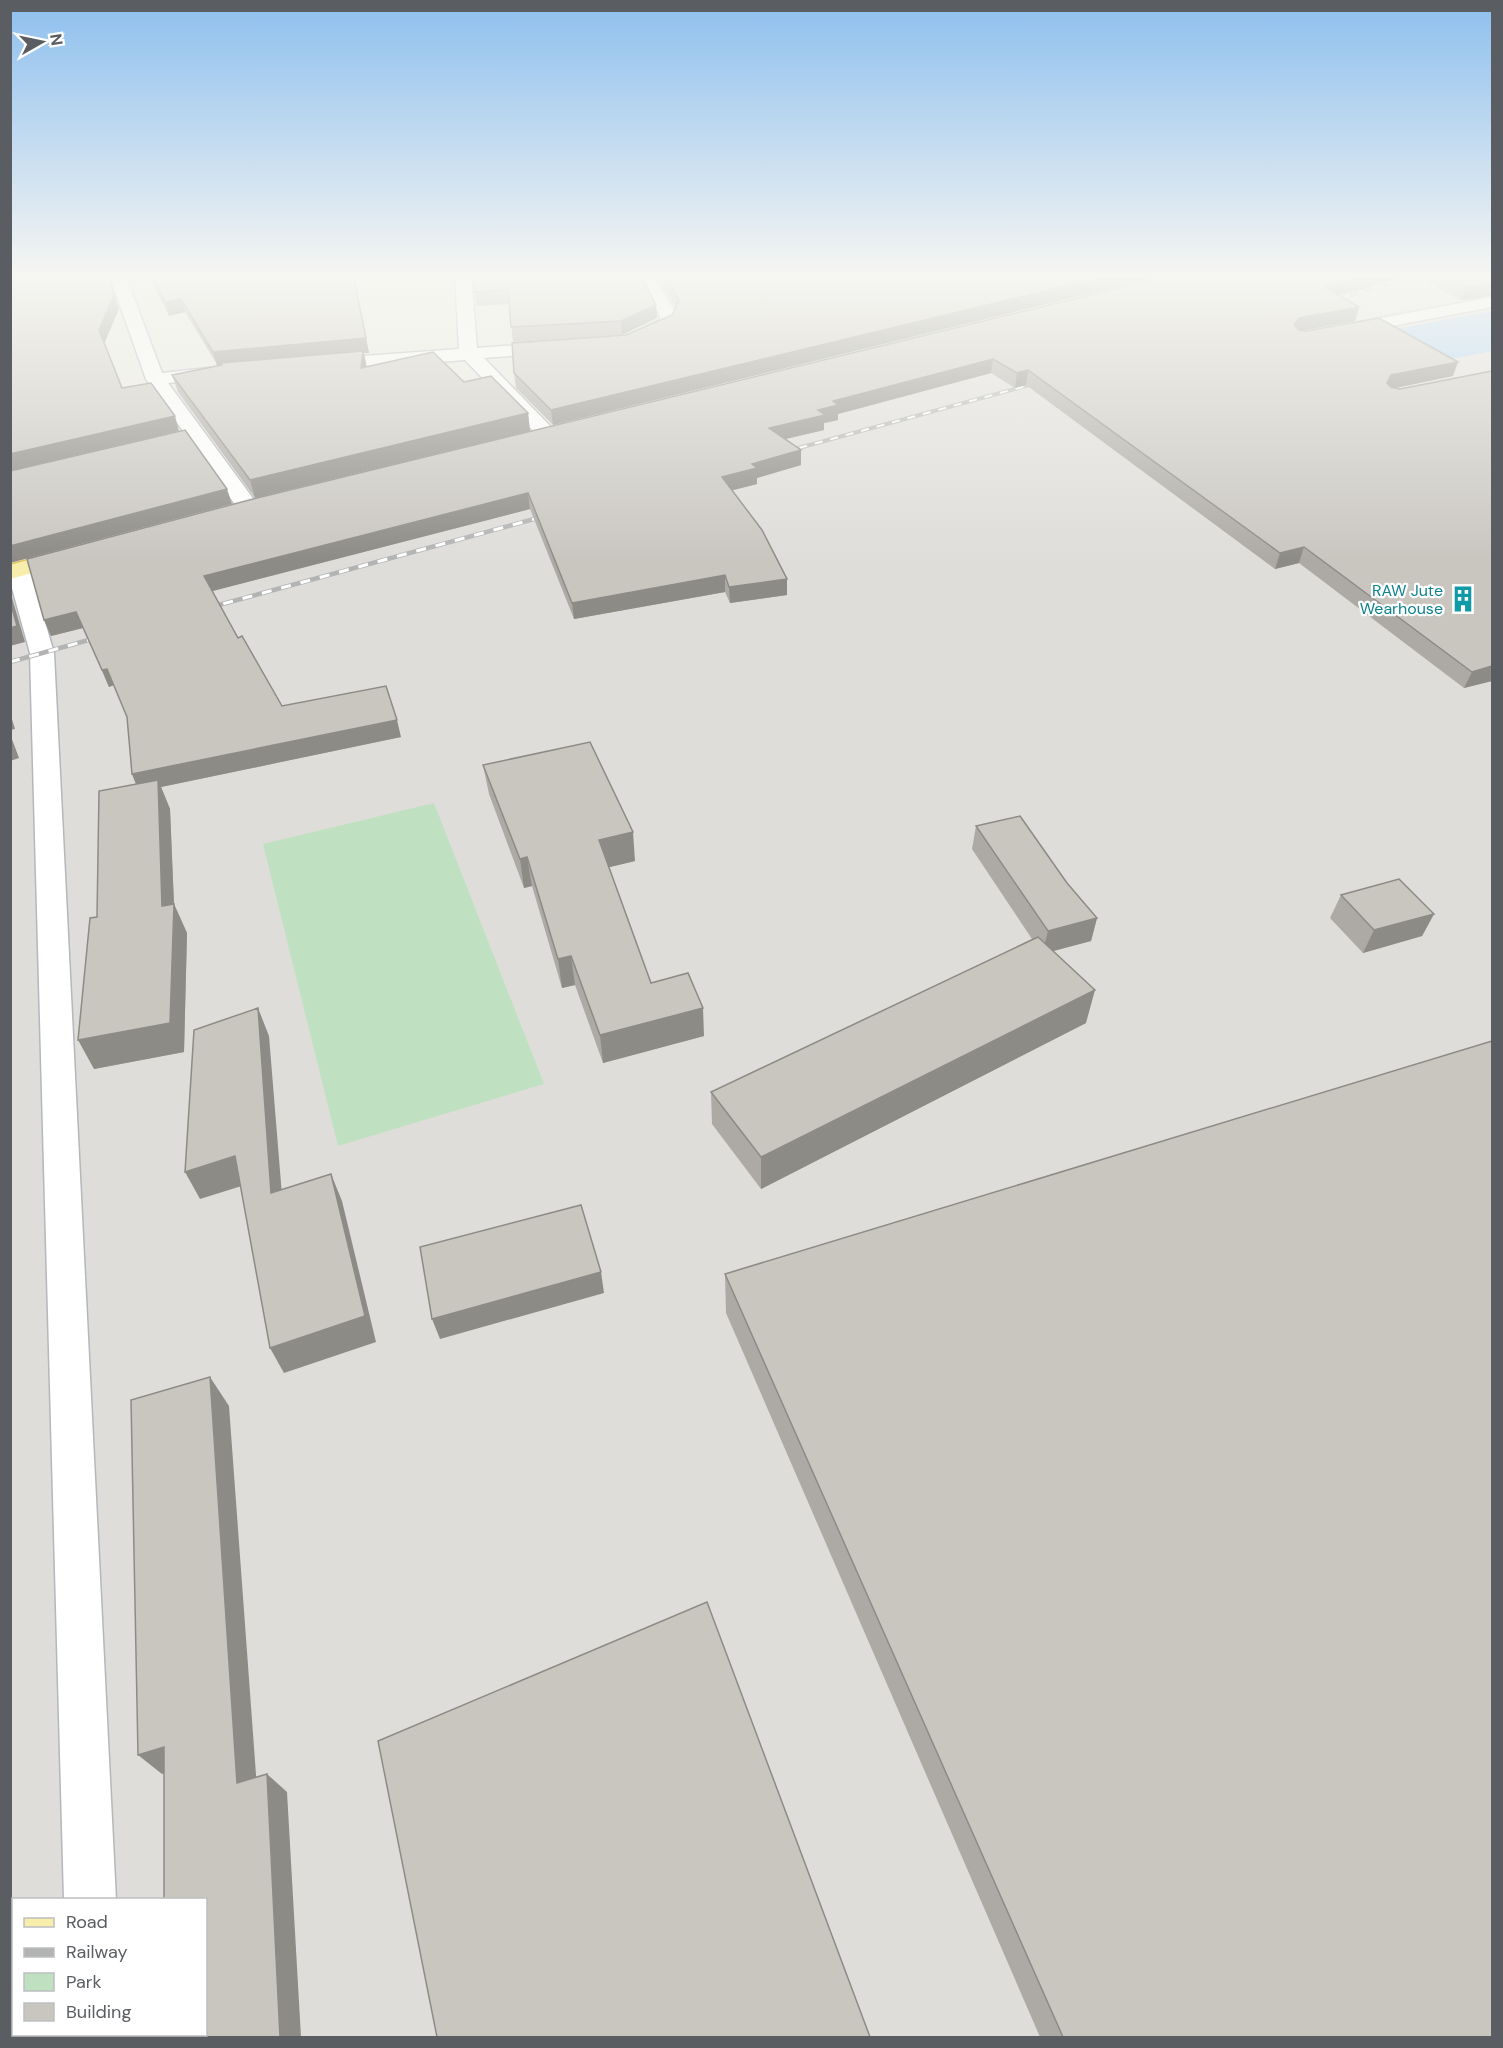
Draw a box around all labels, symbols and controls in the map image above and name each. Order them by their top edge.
north arrow [12,12,72,72]
text: N [45,32,68,47]
place label: RAW Jute Wearhouse [1360,580,1443,619]
building icon: RAW Jute Wearhouse [1448,584,1478,614]
legend [12,1898,207,2036]
text: Road [66,1910,108,1934]
text: Railway [66,1940,128,1964]
text: Park [66,1970,102,1994]
text: Building [66,2000,131,2024]

